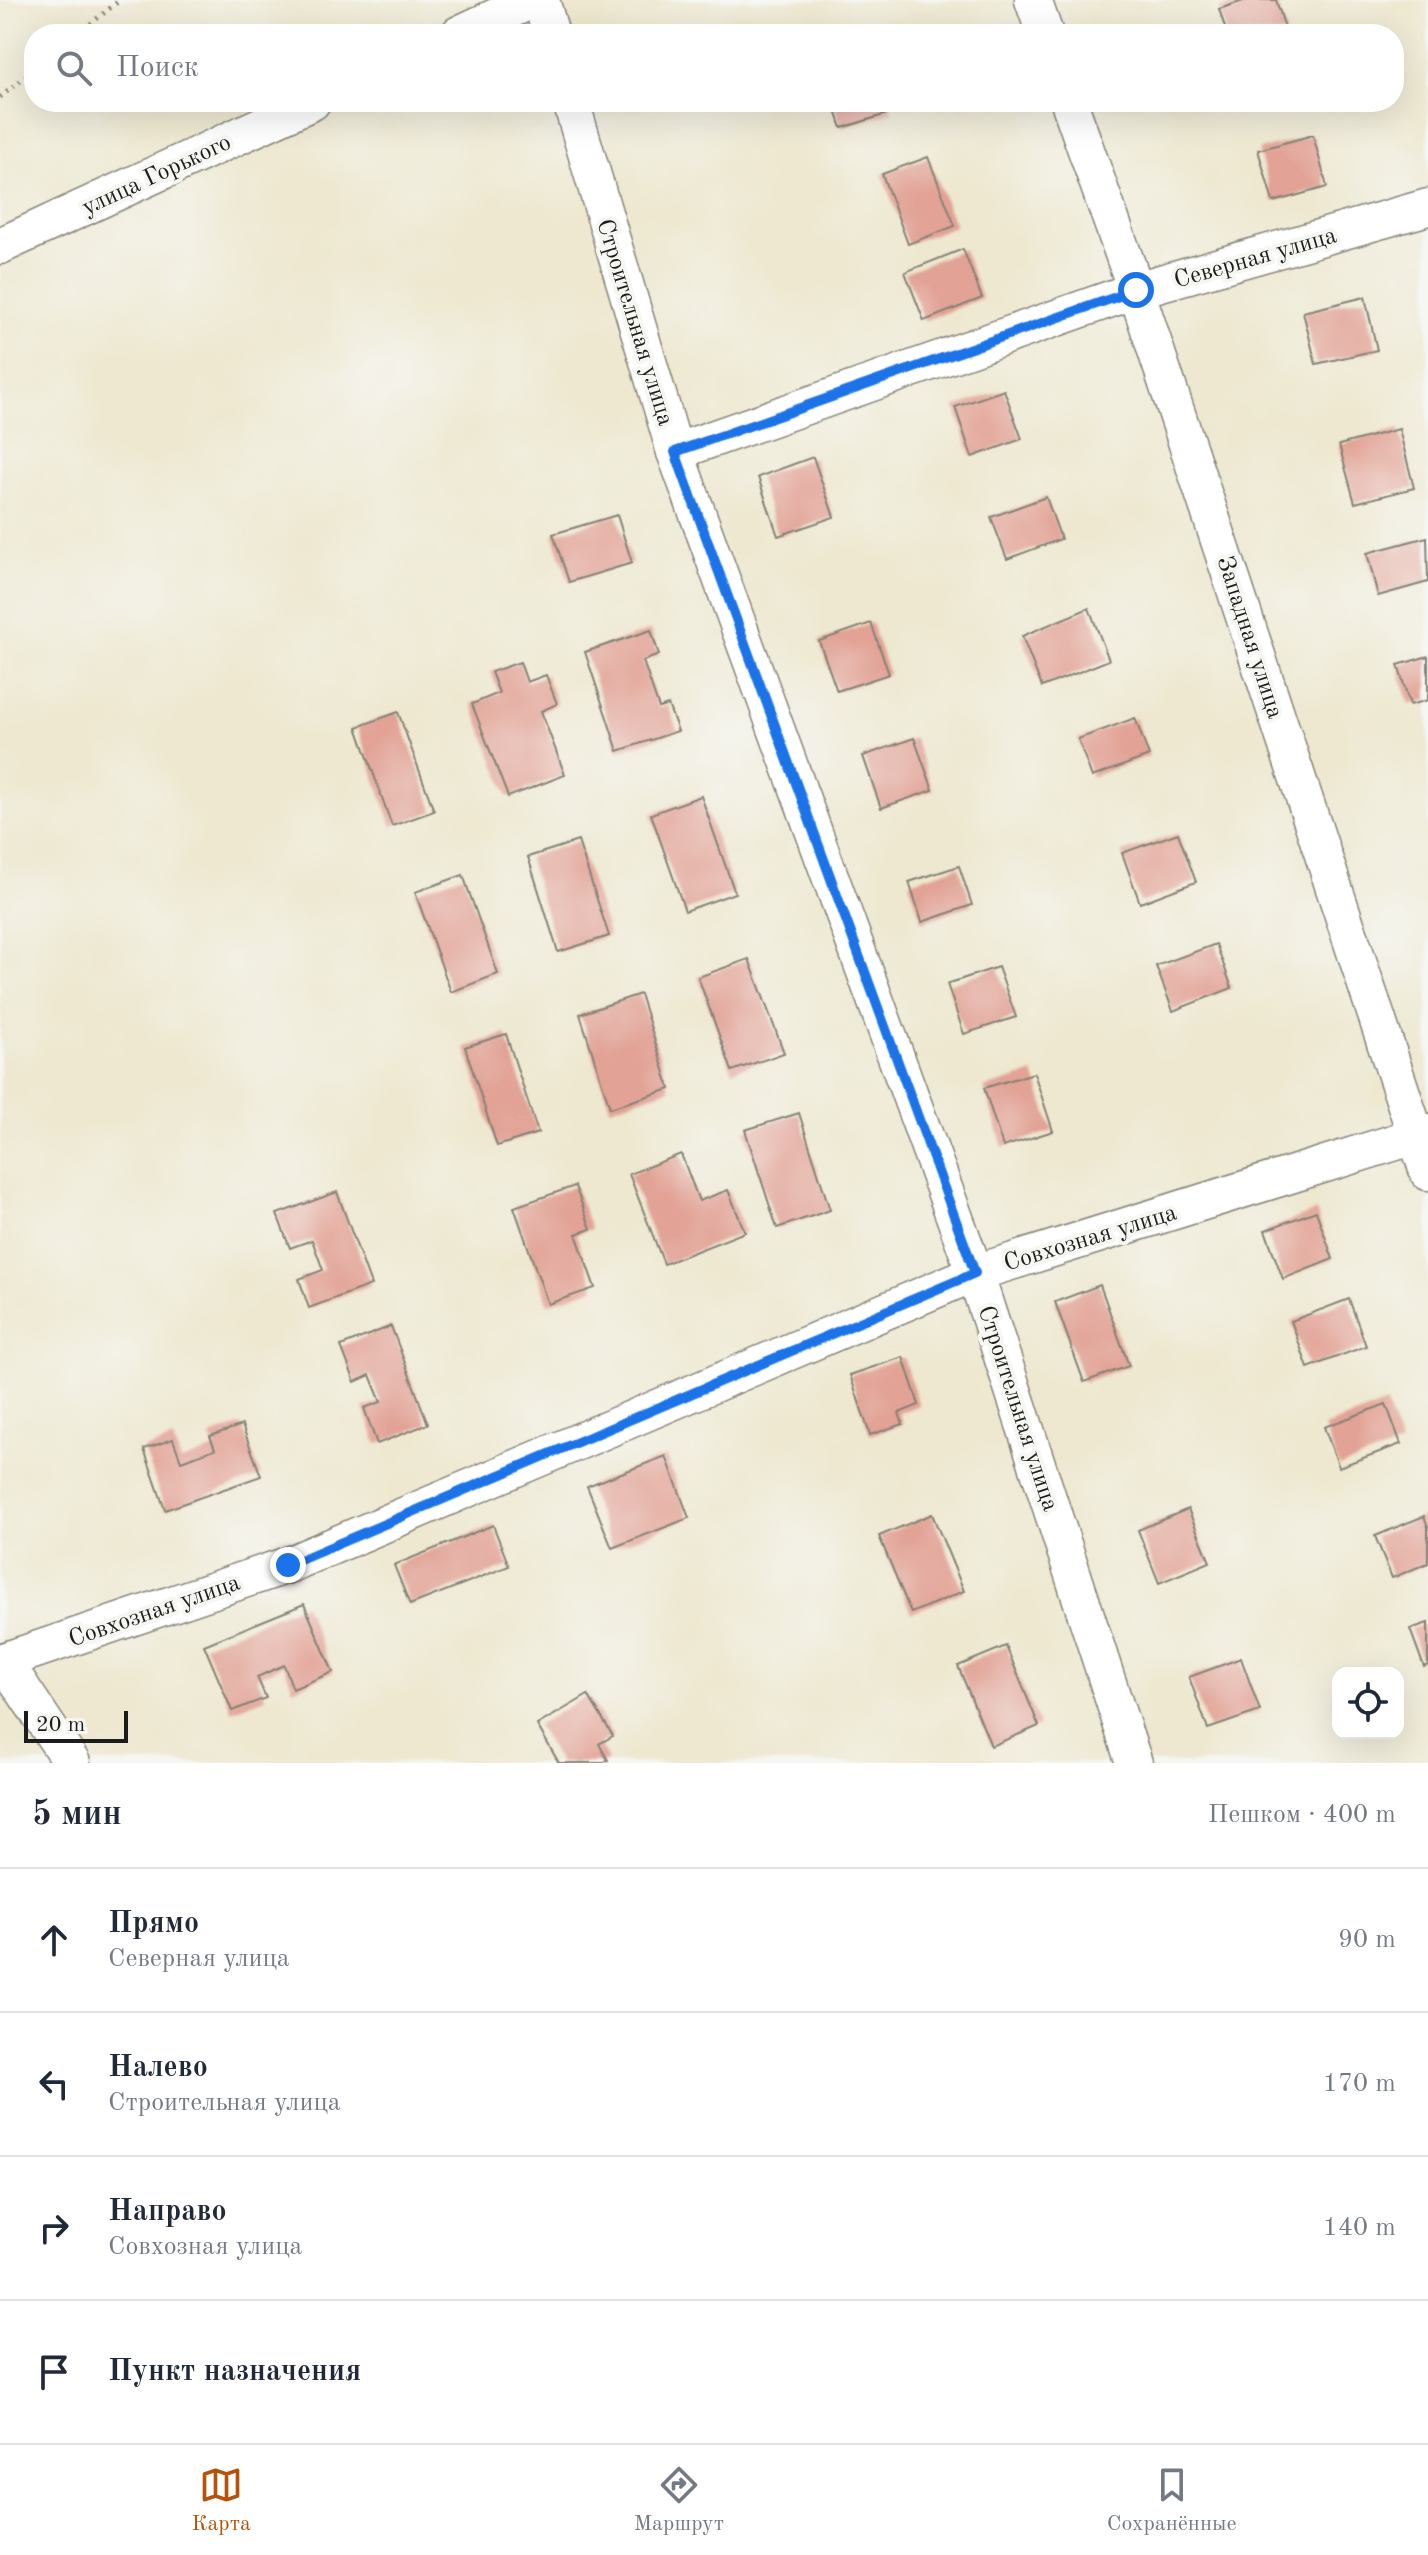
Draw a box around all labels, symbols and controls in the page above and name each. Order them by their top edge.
search box [24,24,1404,112]
icon: search [52,46,96,90]
text: Поиск [116,53,199,83]
street label: улица Горького [79,131,235,221]
street label: Строительная улица [591,216,677,429]
street label: Северная улица [1172,224,1340,294]
route start [1118,272,1154,308]
street label: Западная улица [1212,553,1287,722]
street label: Совхозная улица [1001,1201,1180,1277]
street label: Строительная улица [973,1303,1062,1515]
route end [270,1547,306,1583]
street label: Совхозная улица [66,1571,243,1652]
map controls [1332,1667,1404,1739]
button: locate [1332,1667,1404,1739]
scale bar [24,1707,128,1743]
text: 20 m [36,1714,85,1736]
text: 5 мин [32,1798,122,1832]
text: Пешком · 400 m [1208,1802,1396,1828]
text: Прямо [108,1909,199,1939]
icon: ahead [32,1918,76,1962]
text: 90 m [1338,1927,1396,1953]
text: Северная улица [108,1946,290,1972]
text: Налево [108,2053,208,2083]
icon: left [32,2062,76,2106]
text: 170 m [1323,2071,1396,2097]
text: Строительная улица [108,2090,341,2116]
text: Направо [108,2197,227,2227]
icon: right [32,2206,76,2250]
text: 140 m [1323,2215,1396,2241]
text: Совхозная улица [108,2234,302,2260]
icon: arrive [32,2350,76,2394]
text: Пункт назначения [108,2357,361,2387]
tab: Карта [191,2463,251,2538]
tab: Маршрут [634,2463,724,2538]
tab: Сохранённые [1107,2463,1237,2538]

